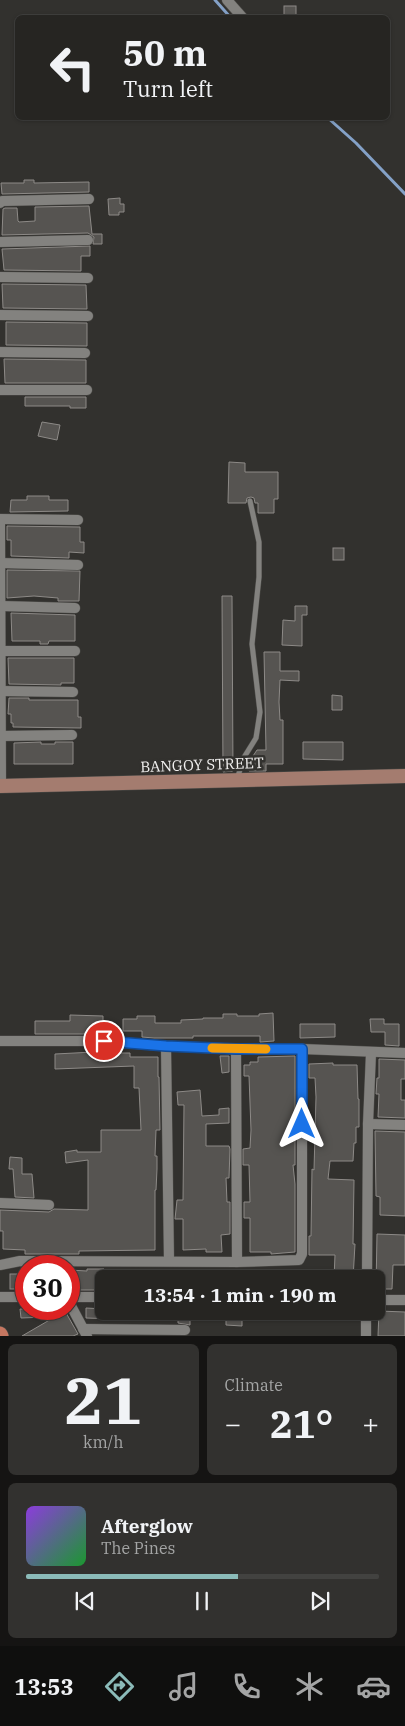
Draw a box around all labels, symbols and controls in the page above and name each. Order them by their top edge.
text: 50 m [123,30,207,76]
icon: left [40,35,105,100]
text: Turn left [123,74,213,103]
street label: BANGOY STREET [140,753,264,776]
pin [83,1020,125,1062]
icon: arrive [90,1027,118,1055]
position arrow [275,1097,327,1149]
speed limit sign: 30 [15,1255,80,1320]
text: 13:54 · 1 min · 190 m [144,1283,336,1307]
text: 21 [64,1357,142,1442]
text: Climate [225,1375,283,1395]
text: 21° [270,1399,333,1448]
text: − [225,1405,241,1442]
text: + [362,1405,379,1442]
text: km/h [83,1432,123,1452]
text: Afterglow [101,1514,193,1538]
text: The Pines [101,1538,175,1558]
icon: previous [71,1587,99,1615]
icon: pause [188,1587,216,1615]
icon: next [306,1587,334,1615]
icon: directions [102,1669,137,1704]
icon: music [166,1669,201,1704]
icon: phone [229,1669,264,1704]
icon: climate [292,1669,327,1704]
icon: car [356,1669,391,1704]
text: 13:53 [14,1672,74,1701]

